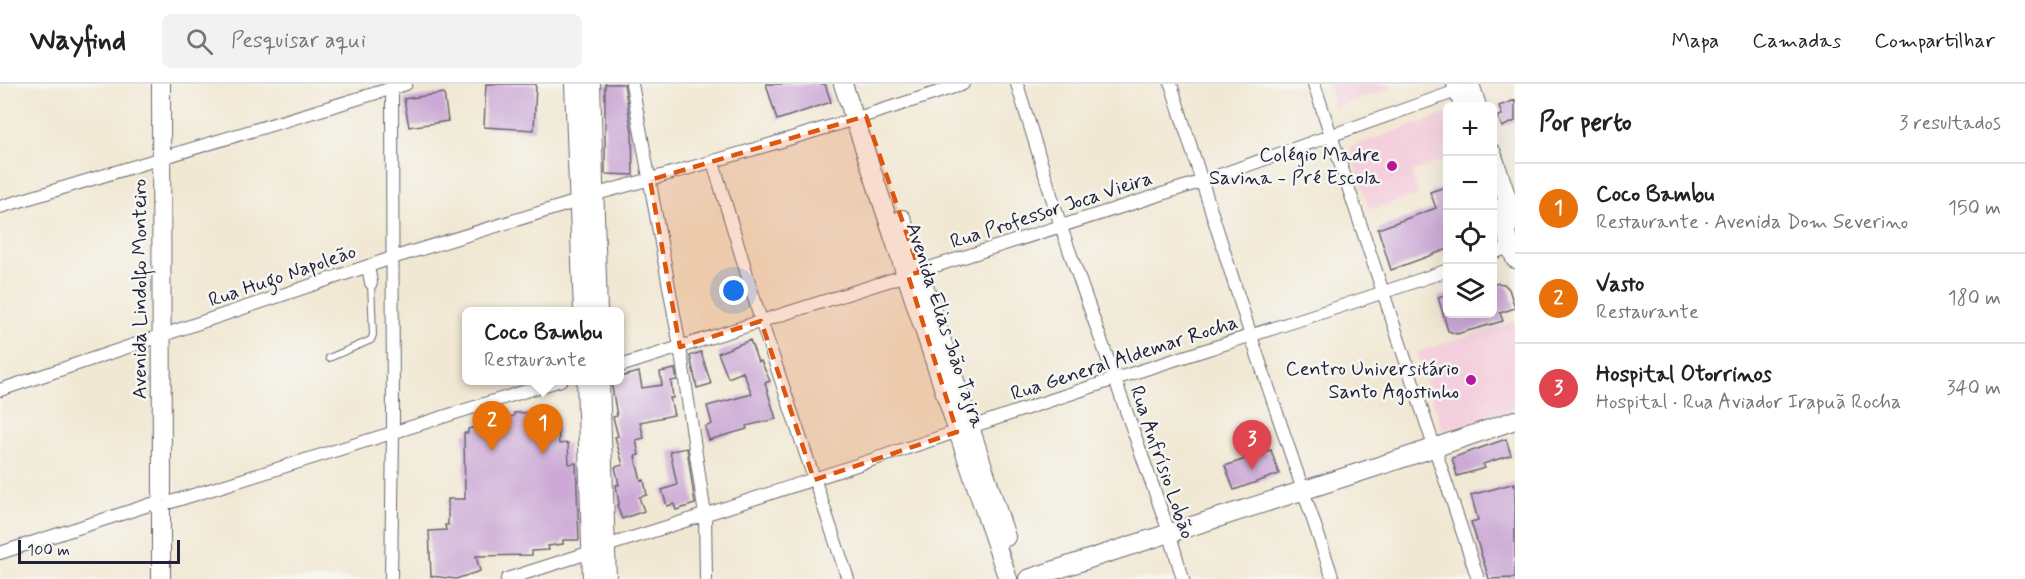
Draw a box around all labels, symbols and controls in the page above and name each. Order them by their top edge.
search box [162,14,582,68]
text: Wayfind [30,23,126,60]
icon: search [183,25,216,58]
text: Pesquisar aqui [231,27,366,55]
text: Mapa [1671,27,1719,55]
text: Camadas [1752,27,1841,55]
text: Compartilhar [1874,27,1995,55]
map controls [1443,102,1497,318]
button: + [1443,102,1497,156]
text: Por perto [1539,106,1632,140]
text: 3 resultados [1899,110,2001,137]
place label: Colégio Madre Savina - Pré Escola [1209,142,1381,192]
button: − [1443,156,1497,210]
marker: Colégio Madre Savina - Pré Escola [1385,159,1399,173]
street label: Rua Professor Joca Vieira [947,165,1156,256]
street label: Avenida Lindolfo Monteiro [127,179,156,399]
text: Coco Bambu [1596,181,1714,209]
text: 1 [1554,195,1563,222]
text: 150 m [1948,195,2001,222]
text: Restaurante · Avenida Dom Severino [1596,209,1908,236]
button: locate [1443,210,1497,264]
street label: Avenida Elias João Tajra [899,219,991,432]
street label: Rua Hugo Napoleão [205,239,361,316]
button: layers [1443,264,1497,318]
text: Vasto [1596,271,1644,299]
your location [719,276,748,305]
text: 2 [1554,285,1563,312]
text: 180 m [1948,285,2001,312]
text: Restaurante [1596,299,1699,326]
popup [462,307,624,385]
street label: Rua General Aldemar Rocha [1007,309,1242,408]
text: Coco Bambu [484,319,602,347]
text: Restaurante [484,347,587,374]
place label: Centro Universitário Santo Agostinho [1285,356,1459,406]
text: Hospital Otorrinos [1596,361,1772,389]
marker: Centro Universitário Santo Agostinho [1464,373,1478,387]
text: 3 [1554,375,1563,402]
text: 340 m [1946,375,2001,402]
street label: Rua Anfrísio Lobão [1123,382,1200,543]
text: Hospital · Rua Aviador Irapuã Rocha [1596,389,1901,416]
pin: 2 [472,402,512,451]
pin: 1 [524,404,562,454]
pin: 3 [1232,420,1272,470]
scale bar [18,537,180,564]
text: 100 m [27,540,70,561]

